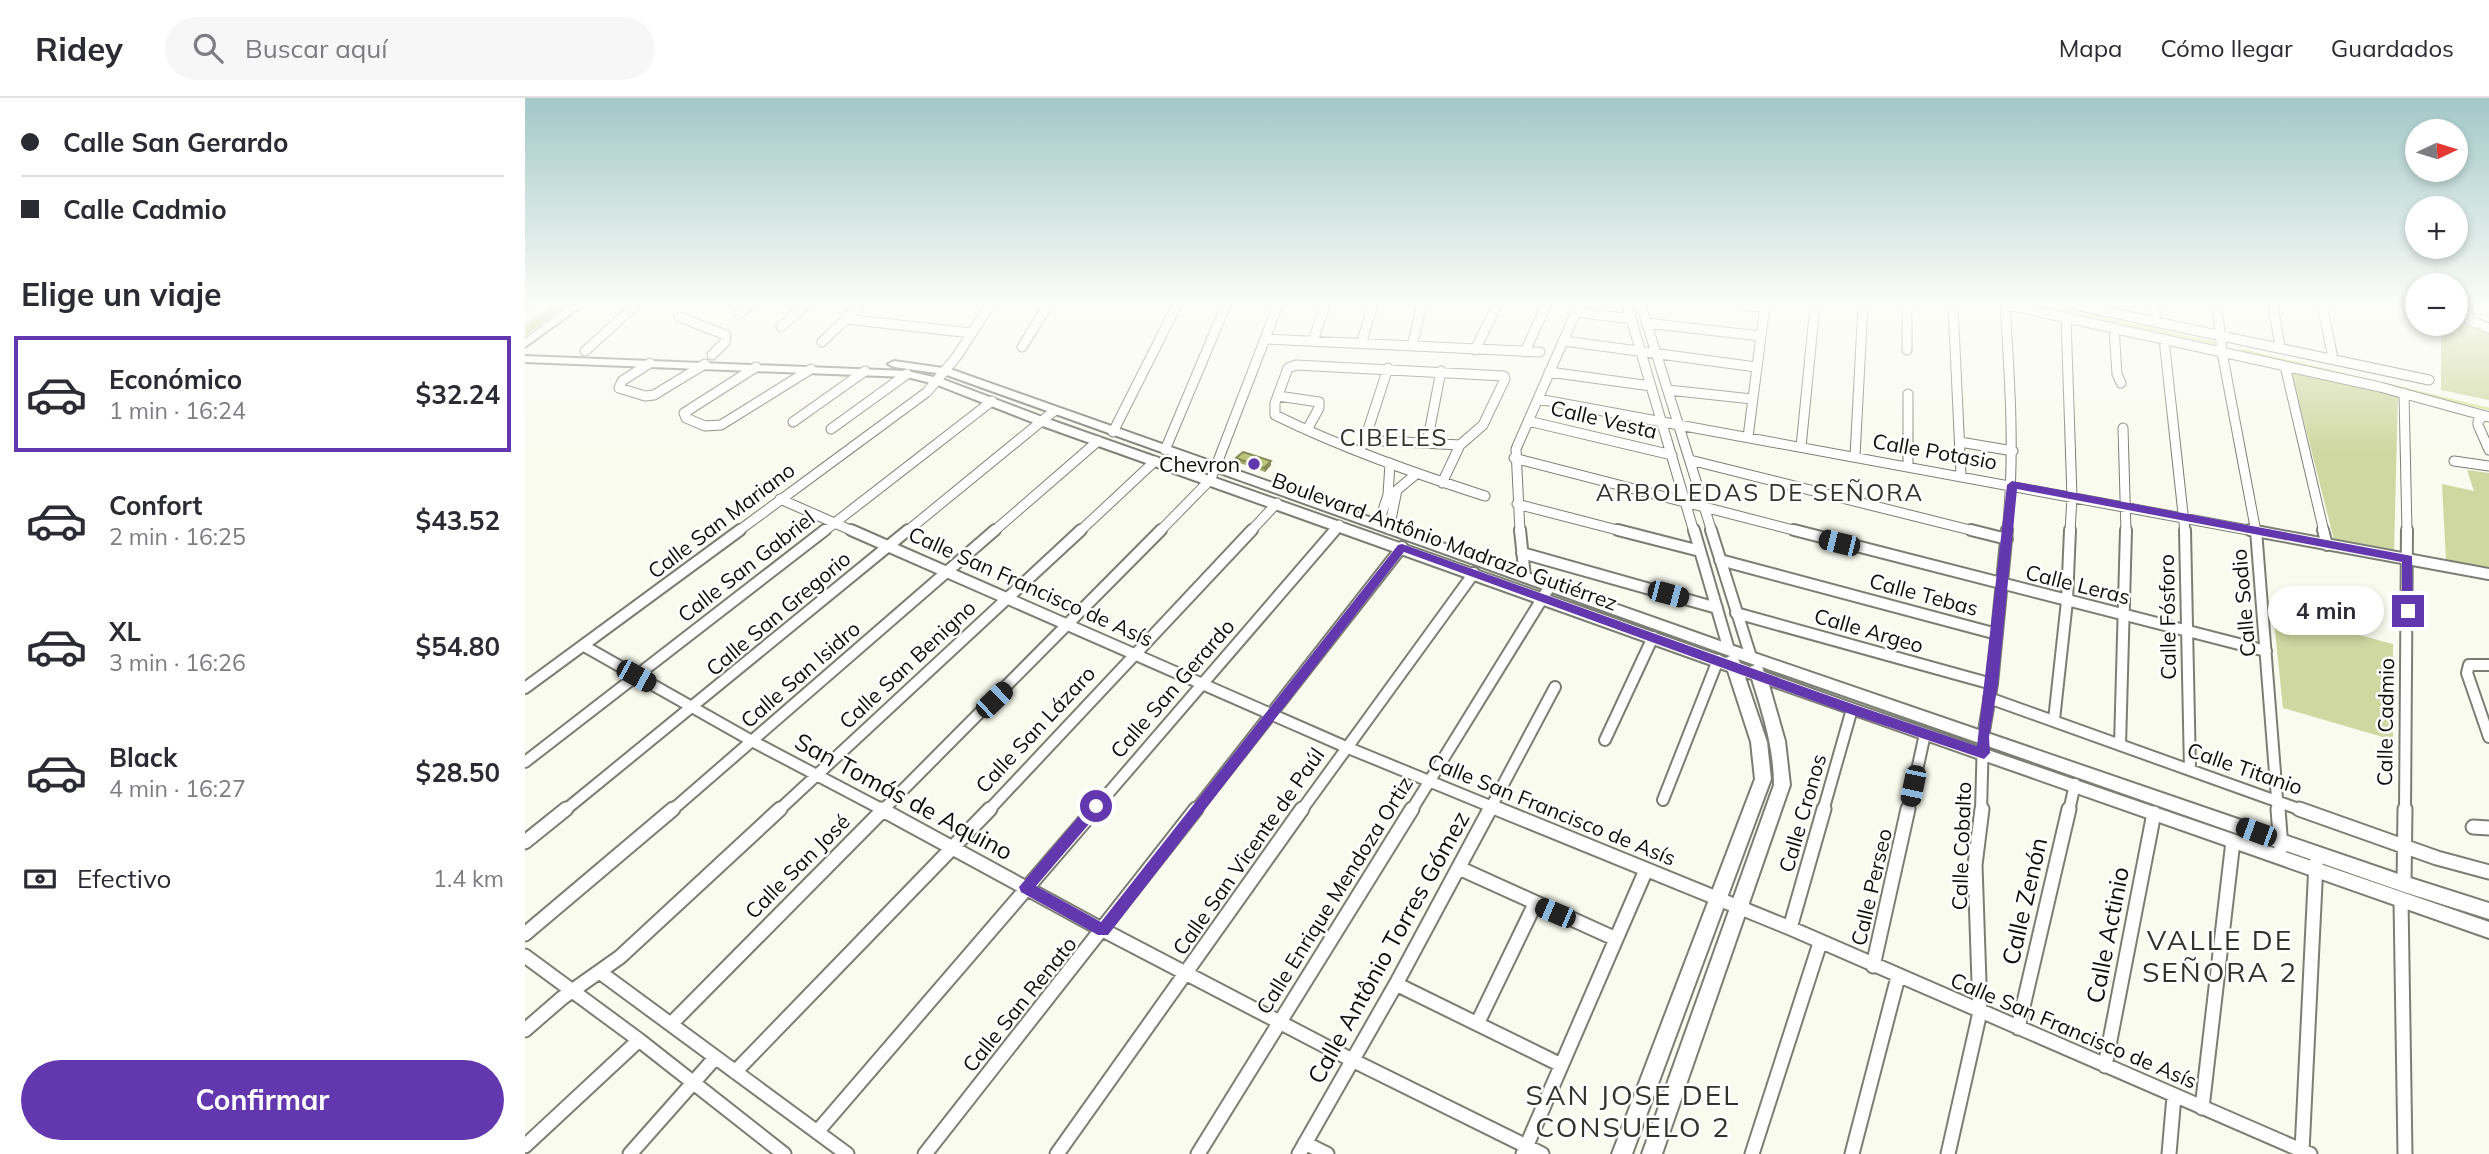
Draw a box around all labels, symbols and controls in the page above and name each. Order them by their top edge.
search box [165,17,655,80]
text: Ridey [35,28,123,69]
icon: search [189,29,227,67]
text: Buscar aquí [245,32,388,65]
text: Mapa [2059,33,2122,63]
text: Cómo llegar [2160,33,2293,63]
text: Guardados [2331,33,2454,63]
north arrow [2405,119,2467,182]
map controls [2405,119,2468,336]
text: Calle San Gerardo [63,126,288,159]
text: Calle Cadmio [63,193,227,226]
button: + [2405,196,2468,259]
button: − [2405,273,2468,336]
text: Elige un viaje [21,274,222,314]
icon: car [25,363,88,426]
text: Económico [109,363,242,396]
text: $32.24 [416,378,500,411]
street label: Calle Vesta [1548,394,1660,444]
text: 1 min · 16:24 [109,396,246,425]
district label: CIBELES [1340,422,1448,452]
street label: Calle Potasio [1871,427,1999,475]
place label: Chevron [1159,451,1240,477]
street label: Calle San Mariano [642,456,800,584]
marker: Chevron [1246,456,1262,472]
street label: Boulevard Antônio Madrazo Gutiérrez [1269,466,1621,616]
district label: ARBOLEDAS DE SEÑORA [1596,477,1924,507]
icon: car [25,489,88,552]
text: Confort [109,489,202,522]
text: $43.52 [416,504,500,537]
street label: Calle San Gabriel [672,504,820,628]
street label: Calle San Francisco de Asís [905,520,1157,652]
text: 2 min · 16:25 [109,522,246,551]
car [1817,528,1862,558]
street label: Calle San Gregorio [700,545,856,681]
street label: Calle Sodio [2225,548,2261,658]
street label: Calle Fósforo [2153,554,2181,680]
street label: Calle Leras [2023,558,2133,610]
street label: Calle Tebas [1867,567,1981,621]
car [1645,578,1692,610]
callout: 4 min [2268,587,2383,636]
street label: Calle San Benigno [833,594,981,734]
route end [2392,595,2424,627]
text: 4 min [2296,596,2356,625]
street label: Calle Argeo [1811,602,1927,658]
street label: Calle San Gerardo [1104,613,1240,763]
icon: car [25,615,88,678]
text: XL [109,615,141,648]
street label: Calle San Isidro [735,615,865,733]
text: $54.80 [416,630,500,663]
text: 3 min · 16:26 [109,648,246,677]
car [613,657,660,695]
street label: Calle Cadmio [2371,658,2399,786]
street label: Calle San Lázaro [970,660,1100,798]
car [972,678,1017,722]
street label: San Tomás de Aquino [790,726,1018,866]
street label: Calle Titanio [2184,736,2306,800]
icon: car [25,741,88,804]
text: Black [109,741,177,774]
street label: Calle San Vicente de Paúl [1166,742,1330,960]
street label: Calle San Francisco de Asís [1424,747,1680,871]
street label: Calle Cronos [1773,751,1831,875]
text: $28.50 [416,756,500,789]
car [1899,763,1928,809]
street label: Calle Enrique Mendoza Ortiz [1250,771,1418,1019]
text: 4 min · 16:27 [109,774,246,803]
street label: Calle Cobalto [1946,781,1976,911]
route start [1080,790,1112,822]
street label: Calle Antônio Torres Gómez [1300,805,1476,1089]
street label: Calle San José [739,808,855,924]
car [2233,815,2280,849]
street label: Calle Perseo [1845,826,1897,948]
street label: Calle Zenón [1995,834,2053,968]
icon: cash [21,860,59,898]
text: Efectivo [77,862,171,895]
text: 1.4 km [433,864,504,893]
street label: Calle Actinio [2079,864,2135,1006]
car [1532,895,1579,931]
district label: VALLE DE SEÑORA 2 [2142,922,2298,989]
street label: Calle San Renato [956,931,1082,1077]
street label: Calle San Francisco de Asís [1947,966,2201,1094]
button: Confirmar [21,1060,504,1140]
district label: SAN JOSE DEL CONSUELO 2 [1526,1077,1740,1144]

